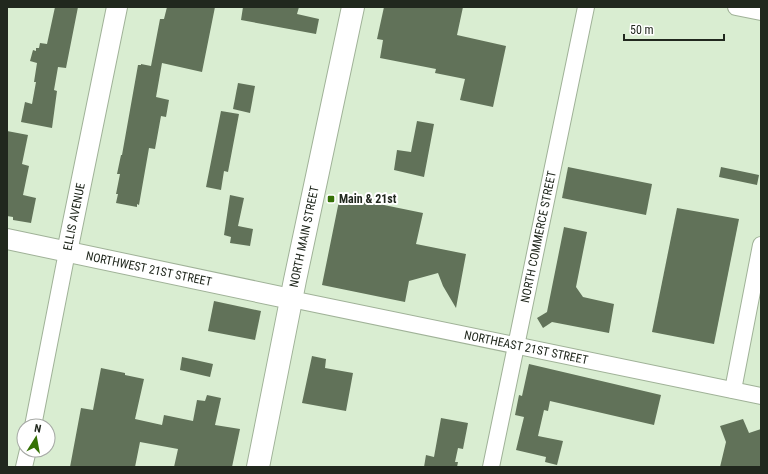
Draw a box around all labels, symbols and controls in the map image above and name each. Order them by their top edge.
scale bar [624,16,724,42]
text: 50 m [630,23,654,37]
street label: NORTH COMMERCE STREET [518,170,559,304]
street label: ELLIS AVENUE [60,182,88,252]
street label: NORTH MAIN STREET [287,185,322,289]
place label: Main & 21st [339,192,397,206]
marker: Main & 21st [326,194,336,204]
street label: NORTHWEST 21ST STREET [85,249,213,289]
street label: NORTHEAST 21ST STREET [463,328,589,367]
north arrow [16,418,56,458]
text: N [33,422,43,436]

